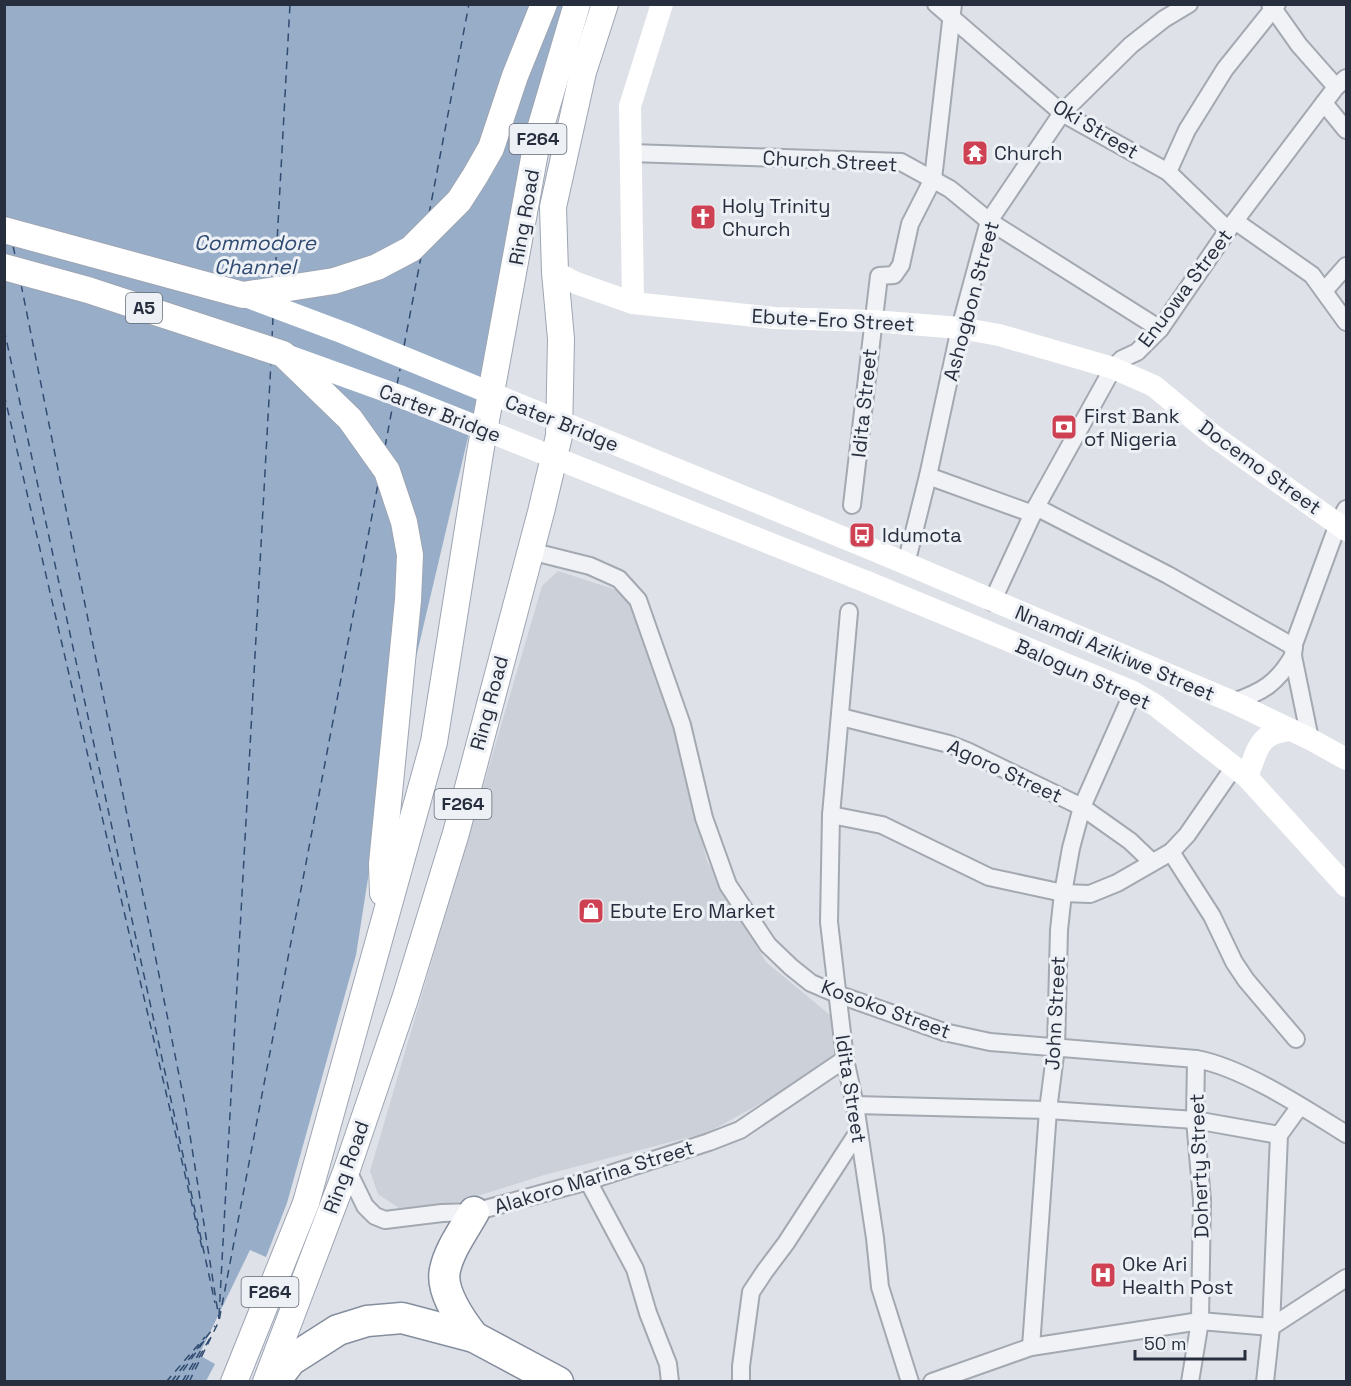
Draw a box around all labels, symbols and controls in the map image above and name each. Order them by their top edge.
street label: Oki Street [1048,93,1144,165]
road number: F264 [510,124,566,154]
temple icon: Church [960,138,990,168]
place label: Church [994,140,1063,166]
street label: Church Street [762,144,898,178]
street label: Ring Road [503,167,545,267]
place label: Holy Trinity Church [722,193,831,242]
church icon: Holy Trinity Church [688,202,718,232]
street label: Ashogbon Street [937,218,1005,384]
street label: Enuowa Street [1132,224,1238,352]
water label: Commodore Channel [194,229,318,280]
road number: A5 [126,293,162,323]
street label: Ebute-Ero Street [751,303,915,337]
street label: Idita Street [845,347,883,459]
street label: Carter Bridge [375,378,505,448]
street label: Cater Bridge [501,388,623,458]
place label: First Bank of Nigeria [1084,403,1180,452]
bank icon: First Bank of Nigeria [1049,412,1079,442]
street label: Docemo Street [1194,414,1326,520]
bus stop icon: Idumota [847,520,877,550]
place label: Idumota [882,522,962,548]
street label: Nnamdi Azikiwe Street [1011,599,1219,707]
street label: Balogun Street [1011,633,1155,715]
street label: Ring Road [464,653,514,753]
street label: Agoro Street [943,733,1067,809]
road number: F264 [434,789,492,819]
shop icon: Ebute Ero Market [576,896,606,926]
place label: Ebute Ero Market [610,898,775,924]
street label: John Street [1039,955,1071,1071]
street label: Kosoko Street [818,974,954,1044]
street label: Idita Street [830,1033,872,1145]
street label: Doherty Street [1183,1093,1215,1239]
street label: Ring Road [317,1117,375,1217]
street label: Alakoro Marina Street [491,1134,697,1220]
place label: Oke Ari Health Post [1122,1251,1234,1300]
hospital icon: Oke Ari Health Post [1088,1260,1118,1290]
road number: F264 [242,1277,298,1307]
scale bar [1135,1323,1244,1361]
text: 50 m [1144,1332,1186,1355]

